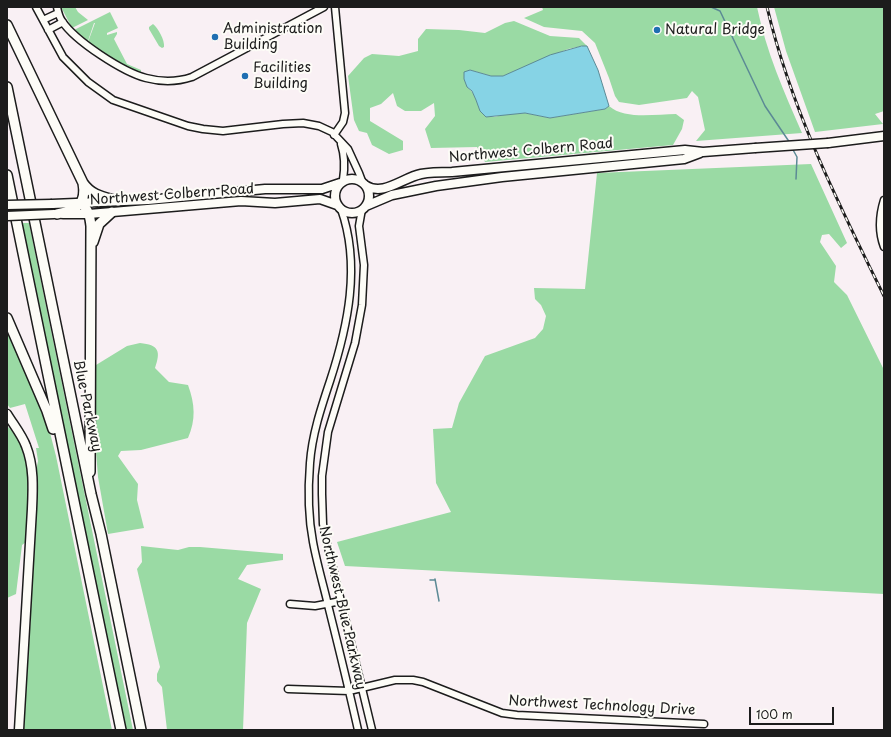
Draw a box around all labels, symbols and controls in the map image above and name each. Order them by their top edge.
place label: Administration Building [223,21,323,54]
place label: Natural Bridge [665,22,765,38]
marker: Natural Bridge [652,25,662,35]
marker: Administration Building [210,32,220,42]
place label: Facilities Building [253,60,311,92]
marker: Facilities Building [240,71,250,81]
street label: Northwest Colbern Road [448,135,614,167]
street label: Northwest Colbern Road [89,181,255,209]
street label: Blue Parkway [69,359,105,453]
street label: Northwest Blue Parkway [315,524,369,692]
street label: Northwest Technology Drive [508,693,696,719]
scale bar [751,699,836,725]
text: 100 m [756,705,793,723]

